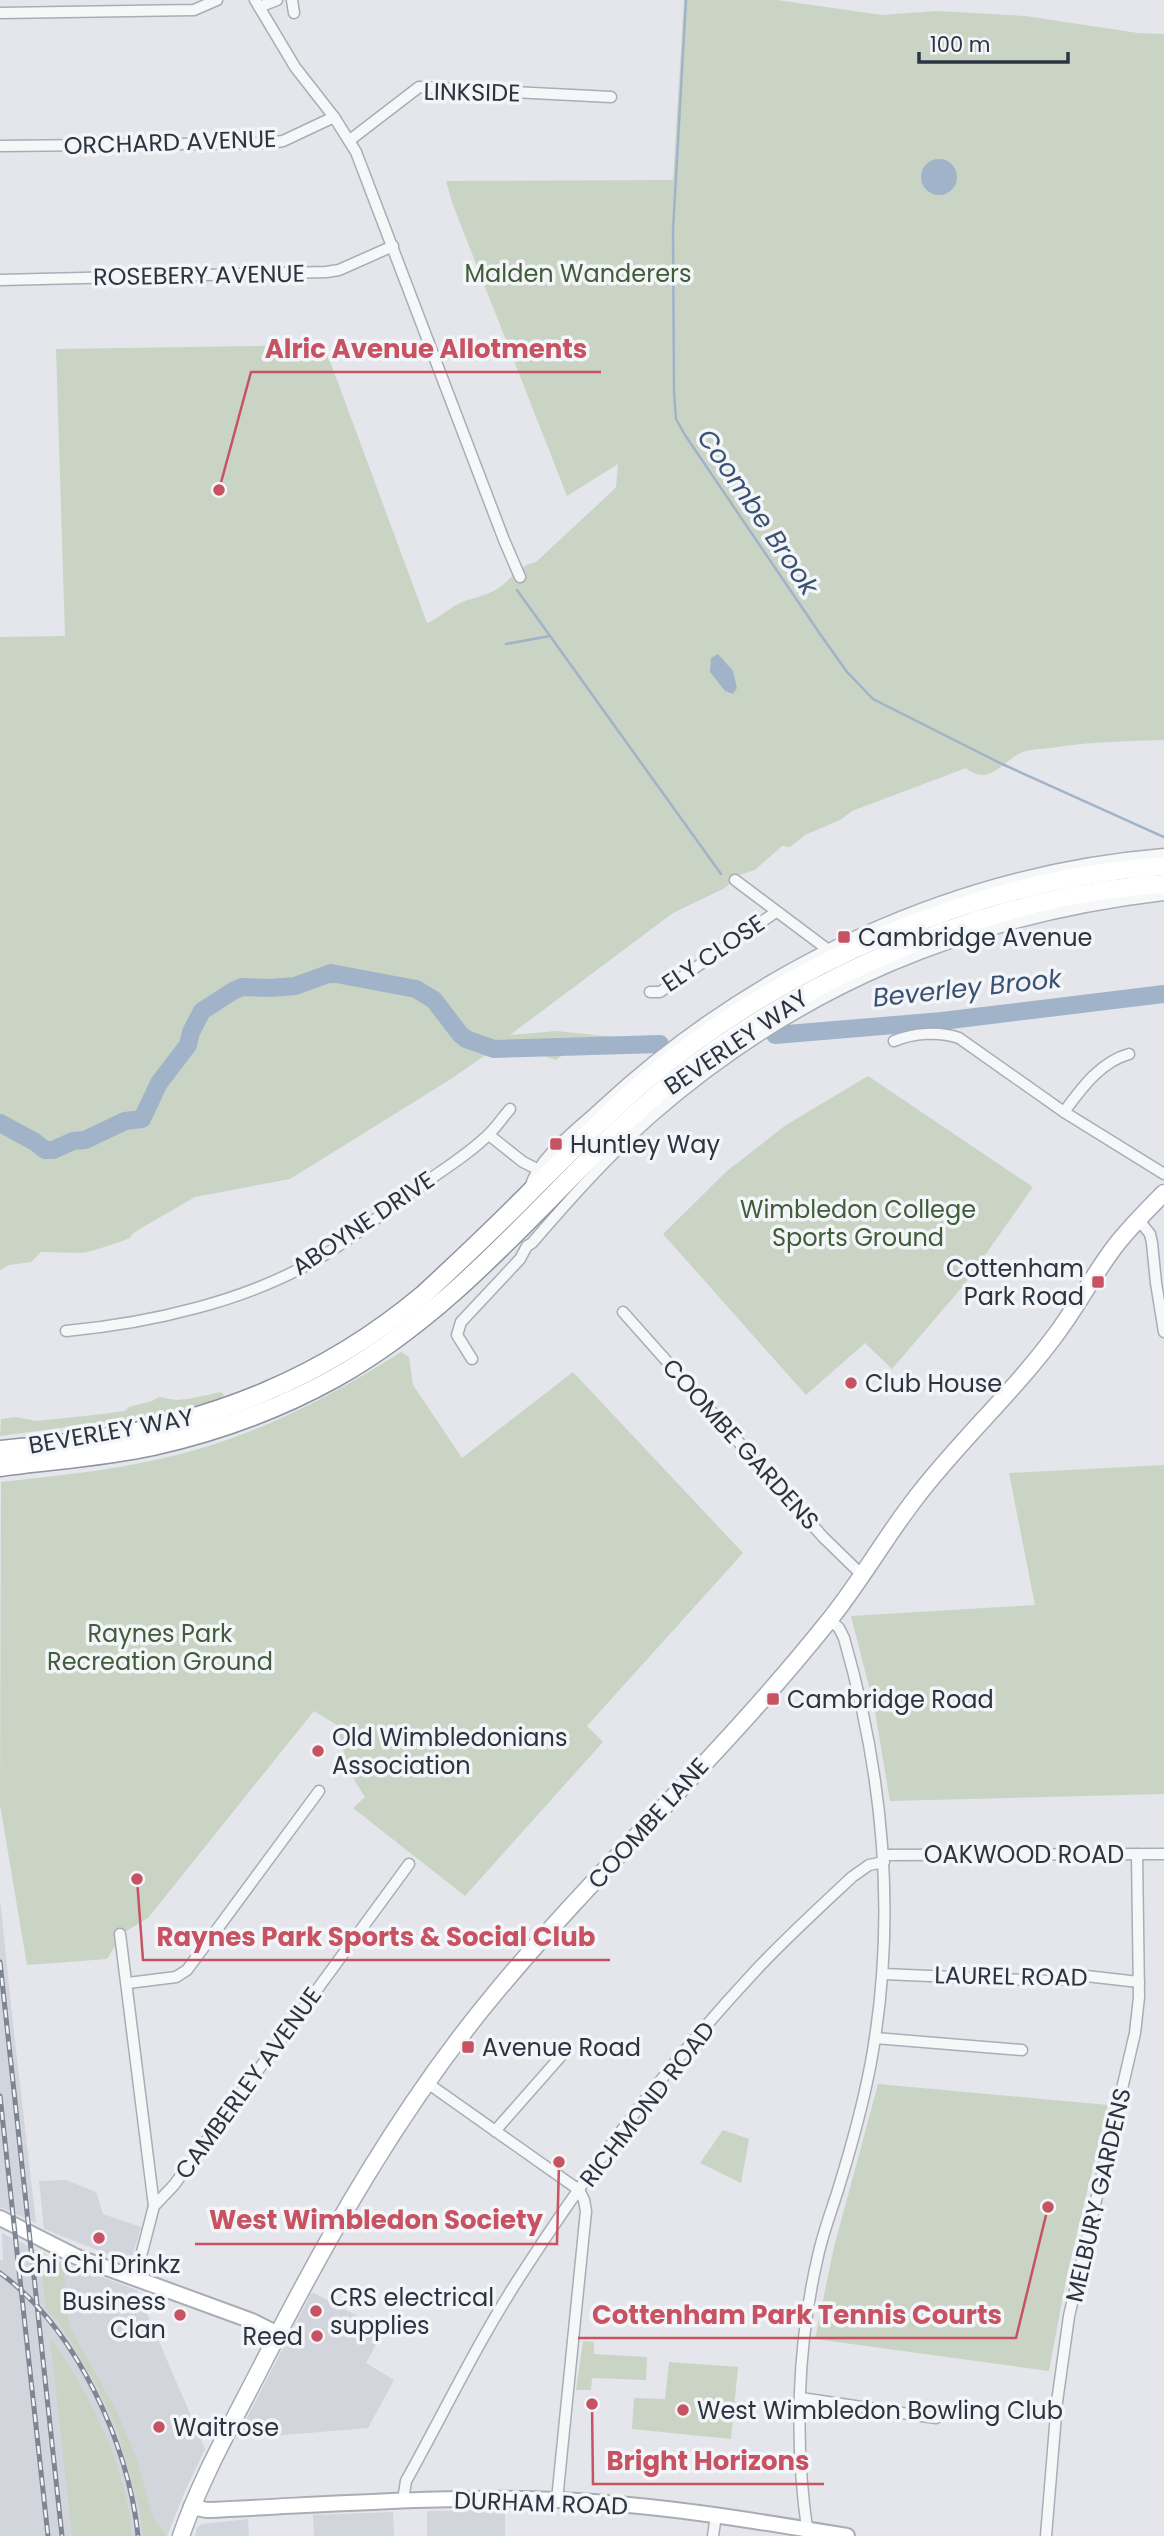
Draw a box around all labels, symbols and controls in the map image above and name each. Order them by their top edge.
scale bar [919,21,1068,65]
text: 100 m [930,30,990,59]
street label: LINKSIDE [423,75,521,109]
street label: ORCHARD AVENUE [63,122,277,162]
street label: ROSEBERY AVENUE [93,257,305,293]
park label: Malden Wanderers [464,257,692,290]
callout: Alric Avenue Allotments [251,325,601,372]
text: Alric Avenue Allotments [265,331,587,367]
water label: Coombe Brook [689,422,828,604]
street label: ELY CLOSE [655,907,771,999]
place label: Cambridge Avenue [858,921,1092,954]
marker: Cambridge Avenue [836,929,852,945]
water label: Beverley Brook [871,960,1065,1016]
street label: BEVERLEY WAY [658,982,814,1102]
place label: Huntley Way [570,1128,720,1161]
marker: Huntley Way [548,1136,564,1152]
street label: ABOYNE DRIVE [285,1163,441,1283]
park label: Wimbledon College Sports Ground [740,1193,976,1254]
place label: Cottenham Park Road [946,1252,1084,1313]
marker: Cottenham Park Road [1090,1274,1106,1290]
street label: COOMBE GARDENS [655,1351,827,1537]
place label: Club House [865,1367,1002,1400]
marker: Club House [843,1375,859,1391]
street label: BEVERLEY WAY [26,1400,196,1462]
park label: Raynes Park Recreation Ground [47,1617,273,1678]
place label: Cambridge Road [787,1683,994,1716]
marker: Cambridge Road [765,1691,781,1707]
place label: Old Wimbledonians Association [332,1721,567,1782]
marker: Old Wimbledonians Association [310,1743,326,1759]
street label: COOMBE LANE [580,1750,716,1896]
street label: OAKWOOD ROAD [924,1838,1124,1871]
callout: Raynes Park Sports & Social Club [143,1913,610,1960]
text: Raynes Park Sports & Social Club [157,1919,595,1955]
street label: LAUREL ROAD [934,1958,1088,1994]
street label: CAMBERLEY AVENUE [167,1980,329,2186]
street label: RICHMOND ROAD [572,2014,722,2194]
place label: Avenue Road [482,2031,641,2064]
marker: Avenue Road [460,2039,476,2055]
street label: MELBURY GARDENS [1057,2085,1139,2305]
callout: West Wimbledon Society [195,2197,557,2244]
text: West Wimbledon Society [209,2202,544,2238]
marker: Chi Chi Drinkz [91,2230,107,2246]
place label: Chi Chi Drinkz [18,2248,180,2281]
place label: CRS electrical supplies [330,2281,494,2342]
place label: Business Clan [62,2285,166,2346]
callout: Cottenham Park Tennis Courts [578,2291,1016,2338]
text: Cottenham Park Tennis Courts [592,2297,1002,2333]
marker: CRS electrical supplies [308,2303,324,2319]
marker: Business Clan [172,2307,188,2323]
place label: Reed [242,2320,303,2353]
marker: Reed [309,2328,325,2344]
place label: West Wimbledon Bowling Club [697,2394,1063,2427]
marker: West Wimbledon Bowling Club [675,2402,691,2418]
place label: Waitrose [173,2411,279,2444]
marker: Waitrose [151,2419,167,2435]
callout: Bright Horizons [593,2437,824,2484]
text: Bright Horizons [606,2443,810,2479]
street label: DURHAM ROAD [453,2483,629,2523]

